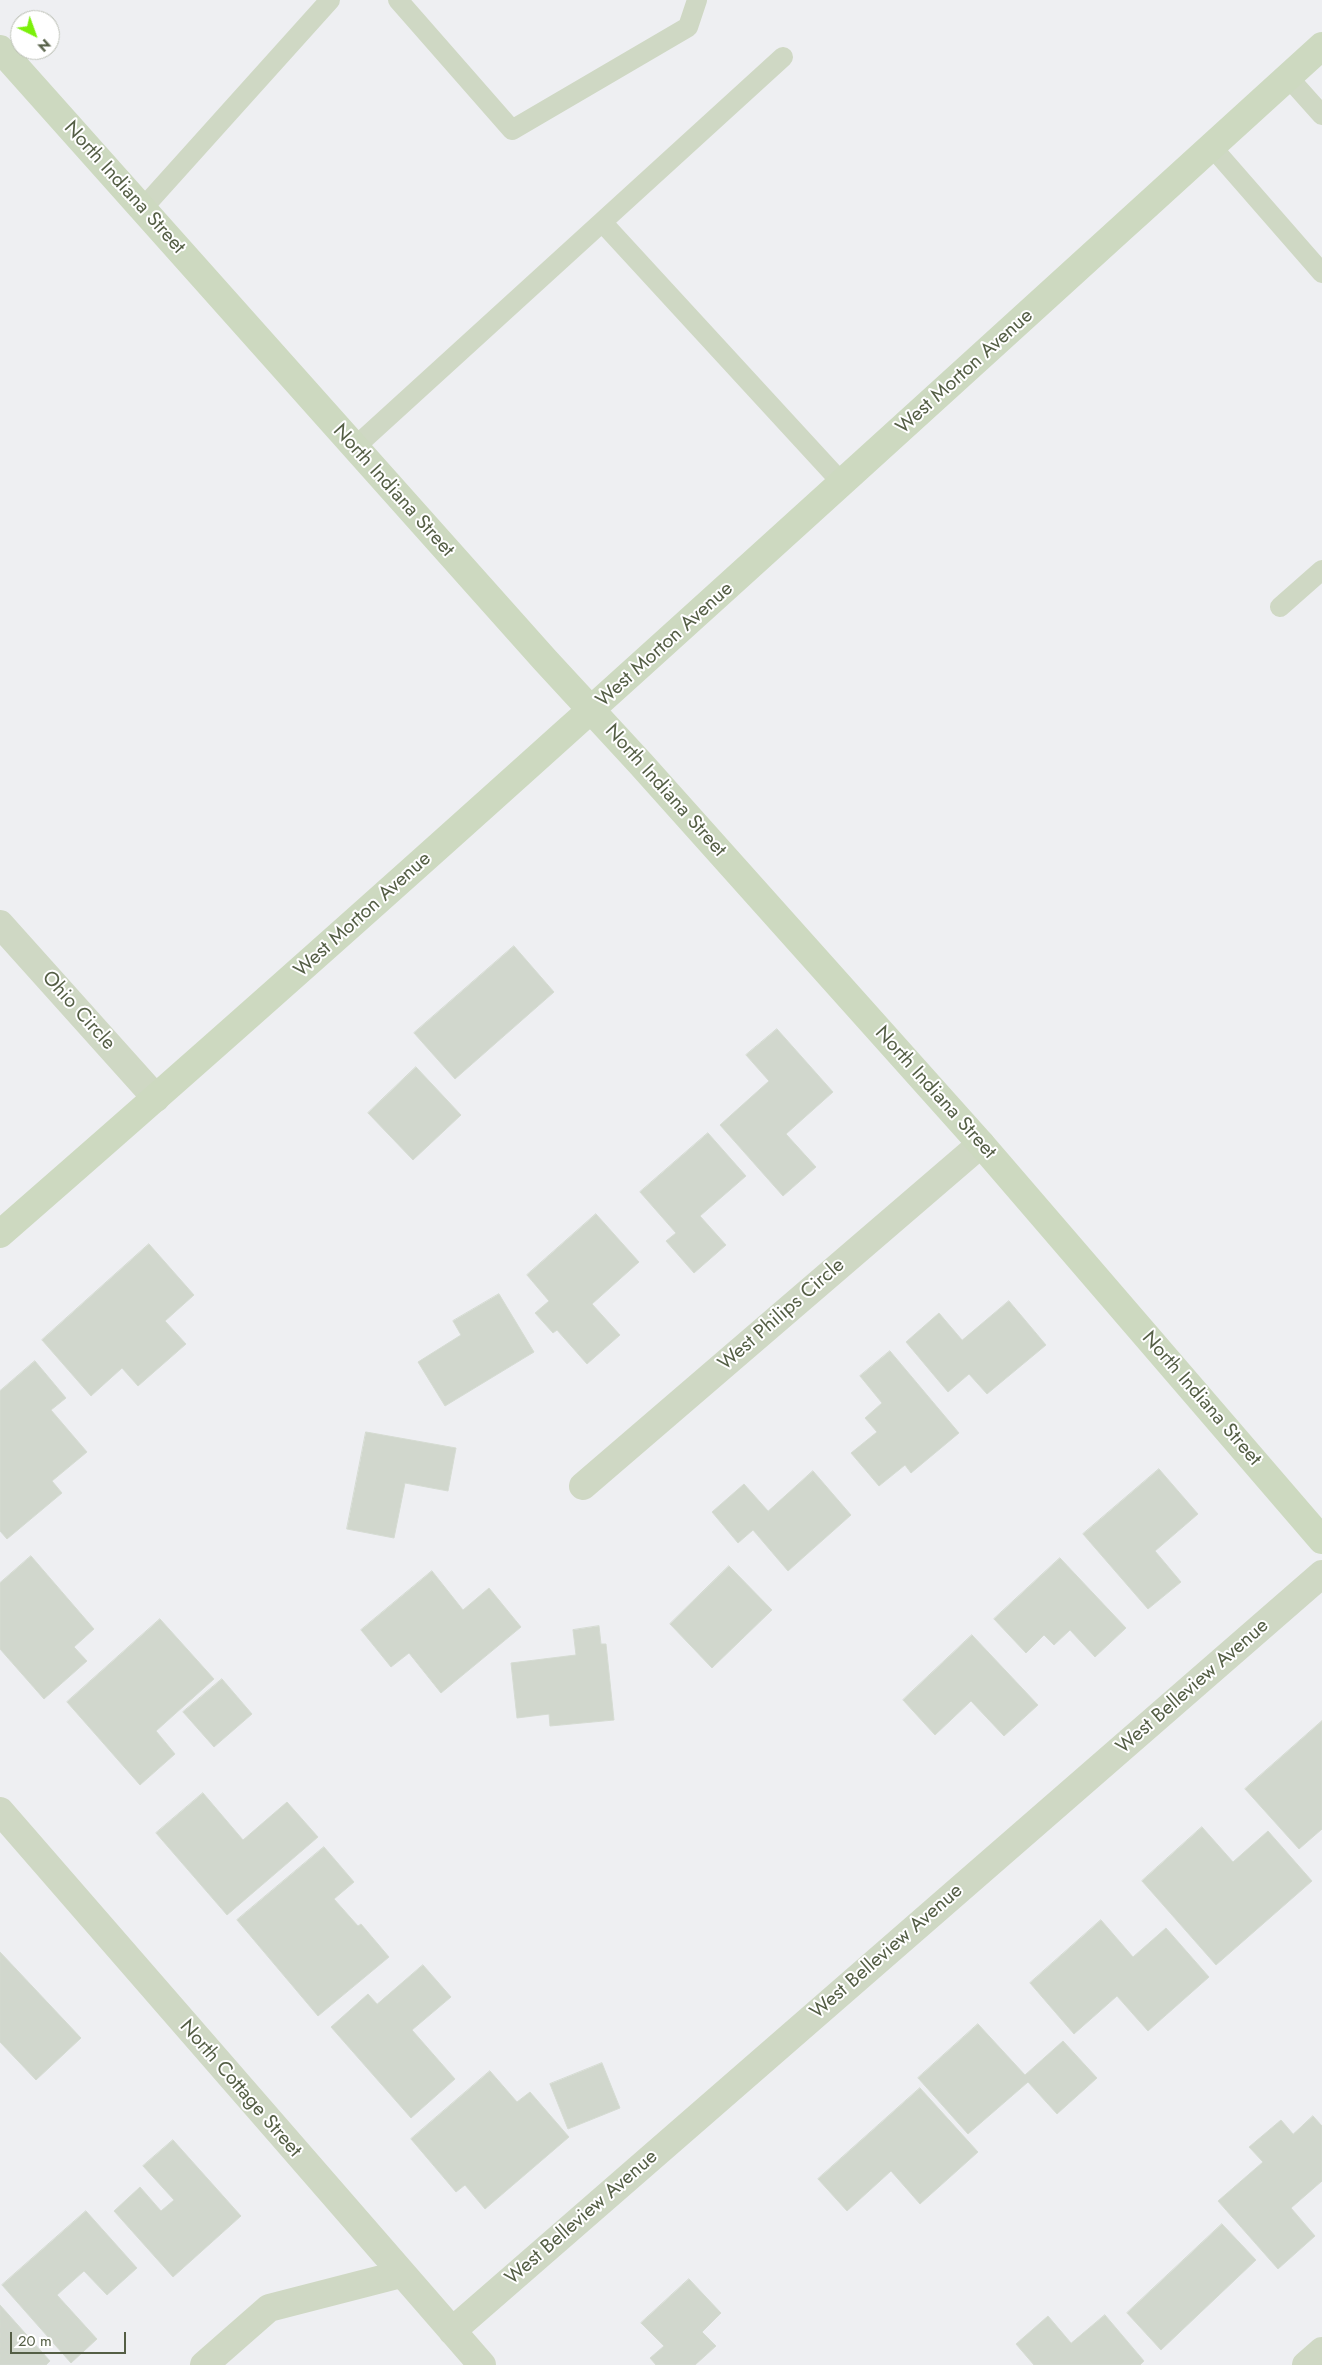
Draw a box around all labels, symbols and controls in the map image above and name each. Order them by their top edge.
north arrow [10,10,60,60]
text: N [34,34,55,57]
street label: North Indiana Street [58,117,190,259]
street label: West Morton Avenue [892,304,1038,440]
street label: North Indiana Street [327,420,459,562]
street label: West Morton Avenue [592,577,738,713]
street label: North Indiana Street [599,720,731,862]
street label: West Morton Avenue [290,847,436,983]
street label: Ohio Circle [36,966,120,1056]
street label: North Indiana Street [869,1022,1001,1164]
street label: West Philips Circle [714,1254,850,1376]
street label: North Indiana Street [1136,1327,1266,1471]
street label: West Belleview Avenue [1112,1614,1274,1760]
street label: West Belleview Avenue [806,1879,968,2025]
street label: North Cottage Street [174,2016,306,2162]
street label: West Belleview Avenue [501,2145,663,2291]
scale bar [12,2322,129,2354]
text: 20 m [18,2330,52,2352]

